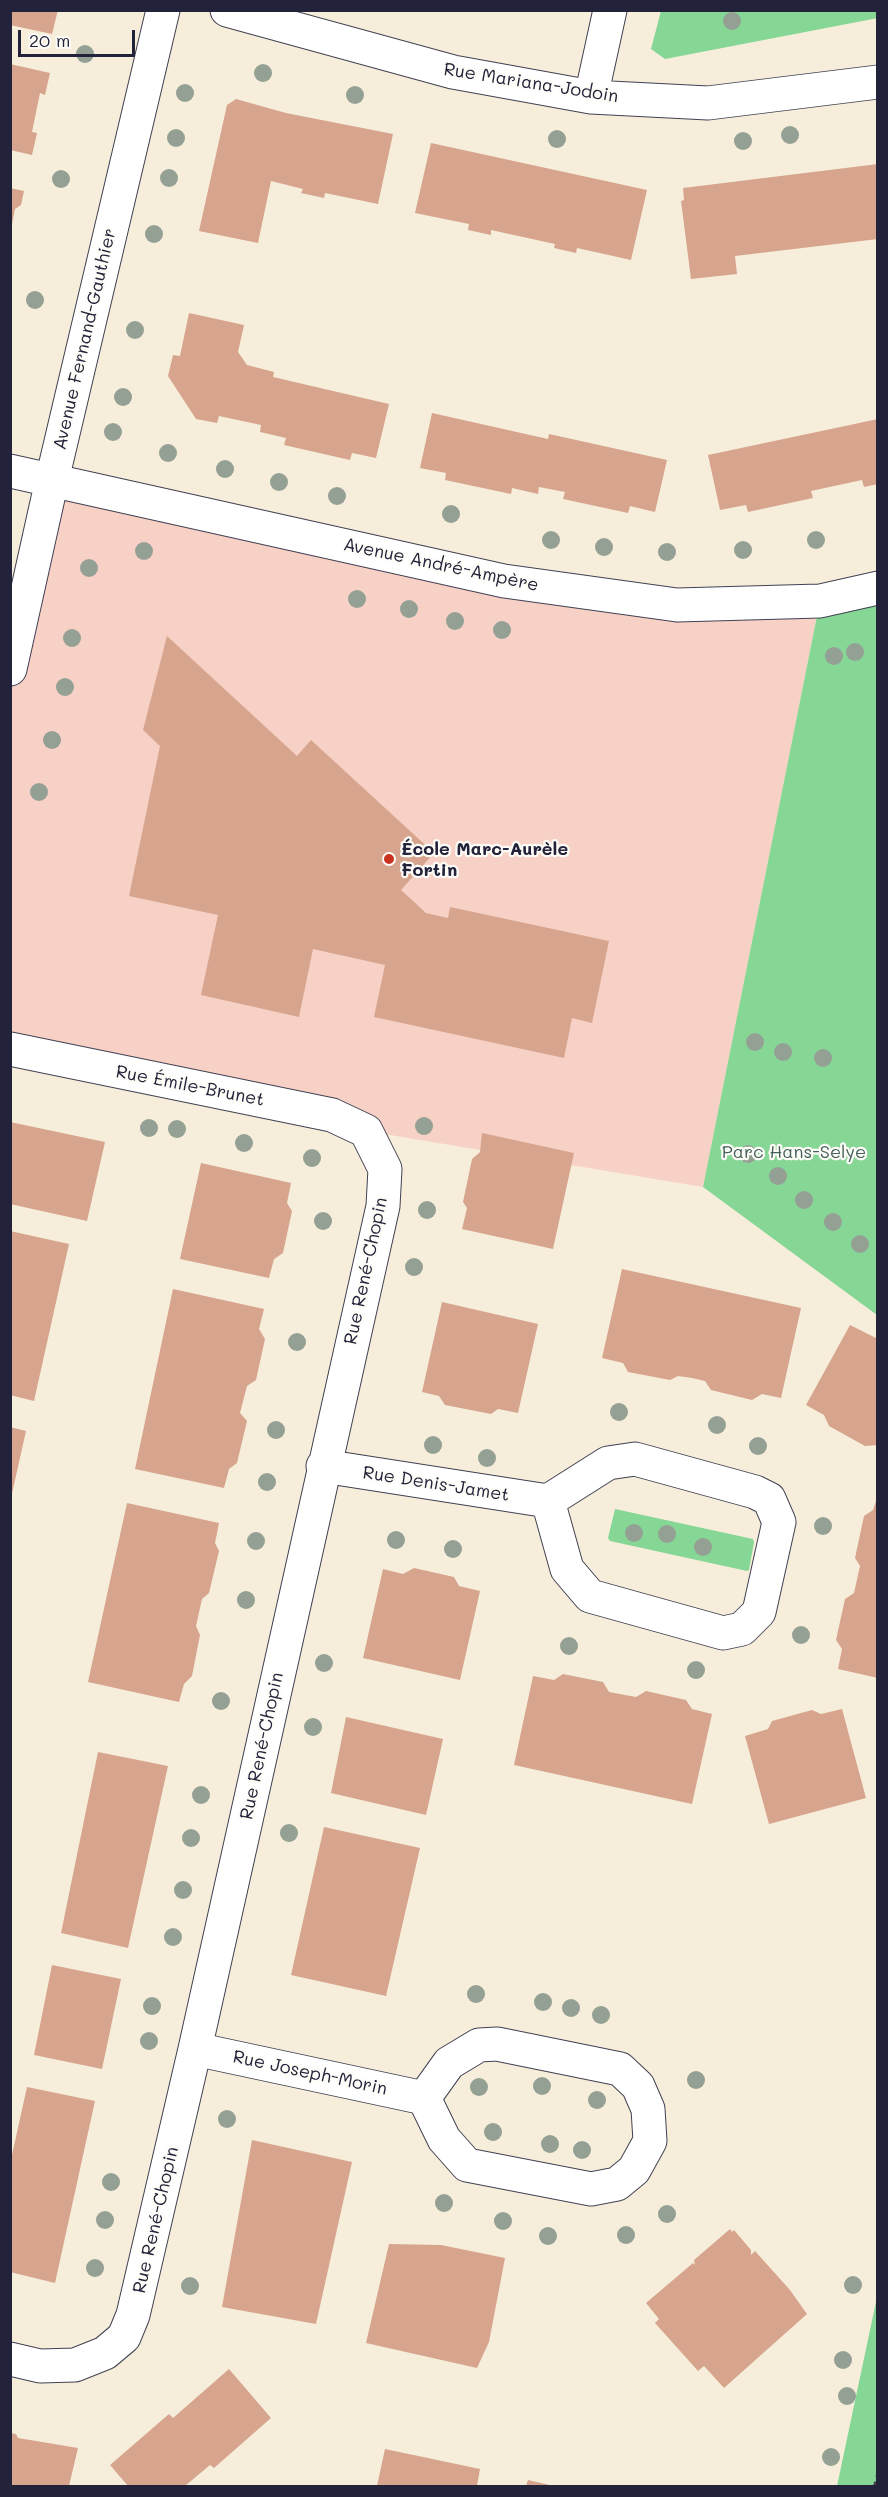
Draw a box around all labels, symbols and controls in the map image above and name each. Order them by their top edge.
scale bar [21,18,138,56]
text: 20 m [29,28,70,52]
street label: Rue Mariana-Jodoin [442,59,620,107]
street label: Avenue Fernand-Gauthier [49,226,121,452]
street label: Avenue André-Ampère [341,534,541,596]
place label: École Marc-Aurèle Fortin [401,838,568,880]
marker: École Marc-Aurèle Fortin [382,852,396,866]
street label: Rue Émile-Brunet [114,1061,266,1111]
park label: Parc Hans-Selye [722,1141,866,1163]
street label: Rue René-Chopin [340,1195,392,1347]
street label: Rue Denis-Jamet [361,1462,511,1506]
street label: Rue René-Chopin [236,1670,288,1822]
street label: Rue Joseph-Morin [231,2046,389,2100]
street label: Rue René-Chopin [129,2145,183,2295]

